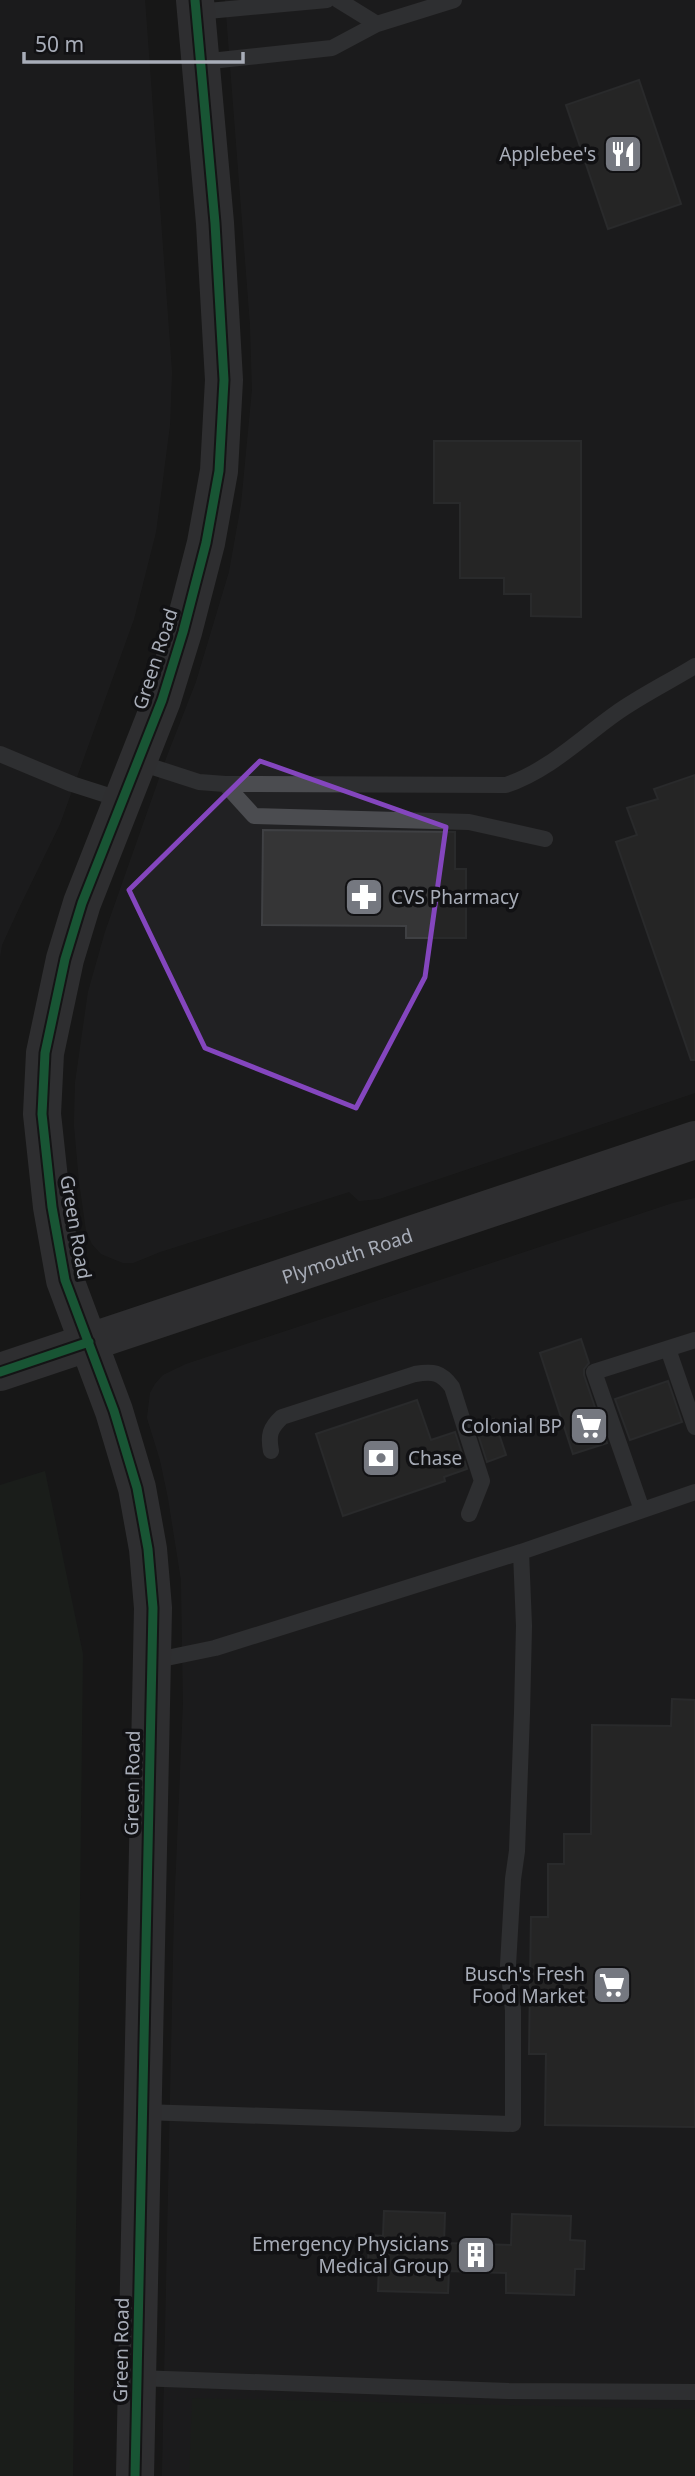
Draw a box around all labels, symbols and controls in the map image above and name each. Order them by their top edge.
scale bar [24,21,243,65]
text: 50 m [35,30,84,58]
restaurant icon: Applebee's [602,133,644,175]
place label: Applebee's [499,141,596,167]
street label: Green Road [126,605,184,713]
pharmacy icon: CVS Pharmacy [343,876,385,918]
place label: CVS Pharmacy [391,884,519,910]
street label: Green Road [54,1173,98,1281]
street label: Plymouth Road [278,1222,416,1290]
supermarket icon: Colonial BP [568,1405,610,1447]
place label: Colonial BP [461,1413,562,1439]
bank icon: Chase [360,1437,402,1479]
place label: Chase [408,1445,462,1471]
street label: Green Road [118,1730,146,1836]
place label: Busch's Fresh Food Market [465,1961,585,2009]
supermarket icon: Busch's Fresh Food Market [591,1964,633,2006]
place label: Emergency Physicians Medical Group [252,2231,449,2279]
building icon: Emergency Physicians Medical Group [455,2234,497,2276]
street label: Green Road [107,2297,135,2403]

